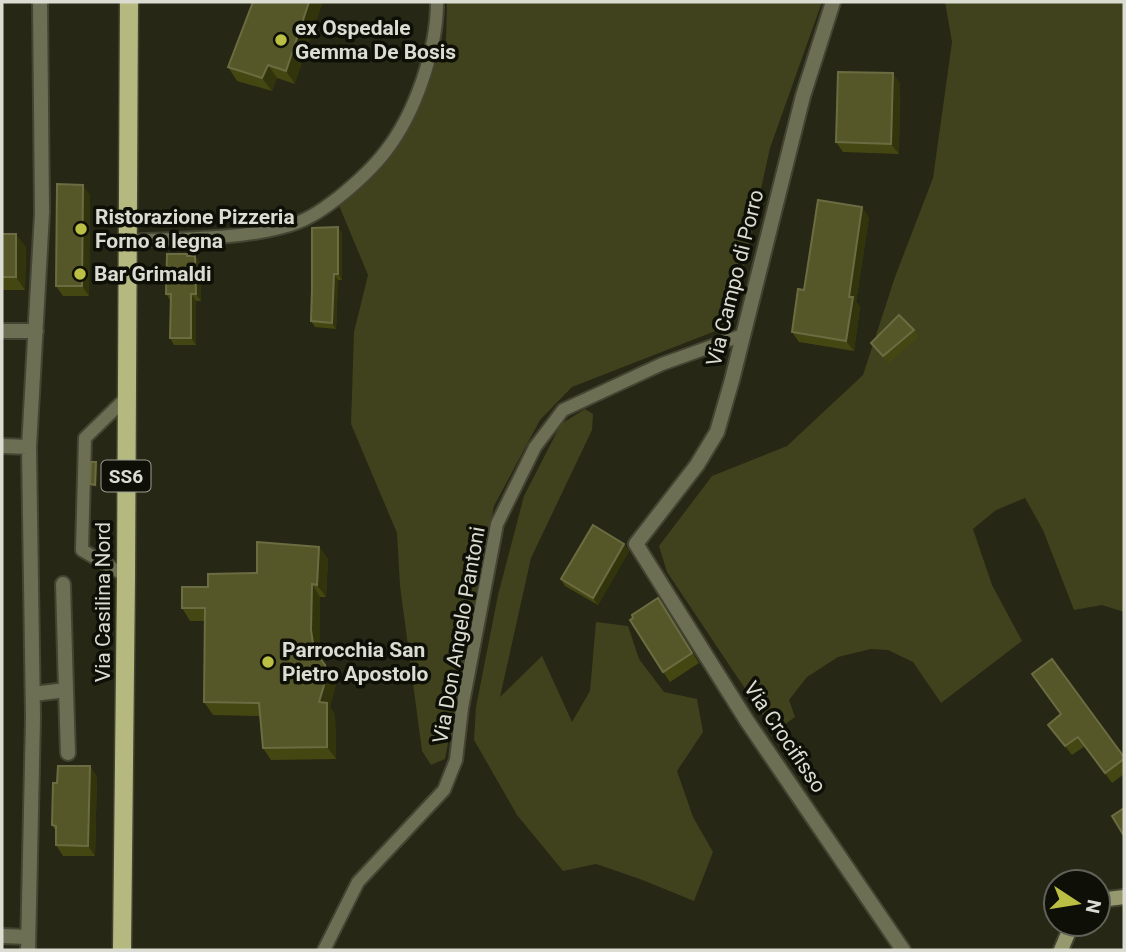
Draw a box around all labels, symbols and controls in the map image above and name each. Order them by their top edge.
place label: ex Ospedale Gemma De Bosis [295,16,456,64]
marker: ex Ospedale Gemma De Bosis [273,32,289,48]
street label: Via Campo di Porro [701,187,769,369]
place label: Ristorazione Pizzeria Forno a legna [95,205,295,253]
marker: Ristorazione Pizzeria Forno a legna [73,221,89,237]
place label: Bar Grimaldi [94,262,211,286]
marker: Bar Grimaldi [72,266,88,282]
road number: SS6 [102,461,150,491]
street label: Via Casilina Nord [91,522,115,682]
street label: Via Don Angelo Pantoni [428,525,490,745]
place label: Parrocchia San Pietro Apostolo [282,638,428,686]
marker: Parrocchia San Pietro Apostolo [260,654,276,670]
street label: Via Crocifisso [739,677,831,797]
north arrow [1042,868,1112,938]
text: N [1080,897,1106,915]

